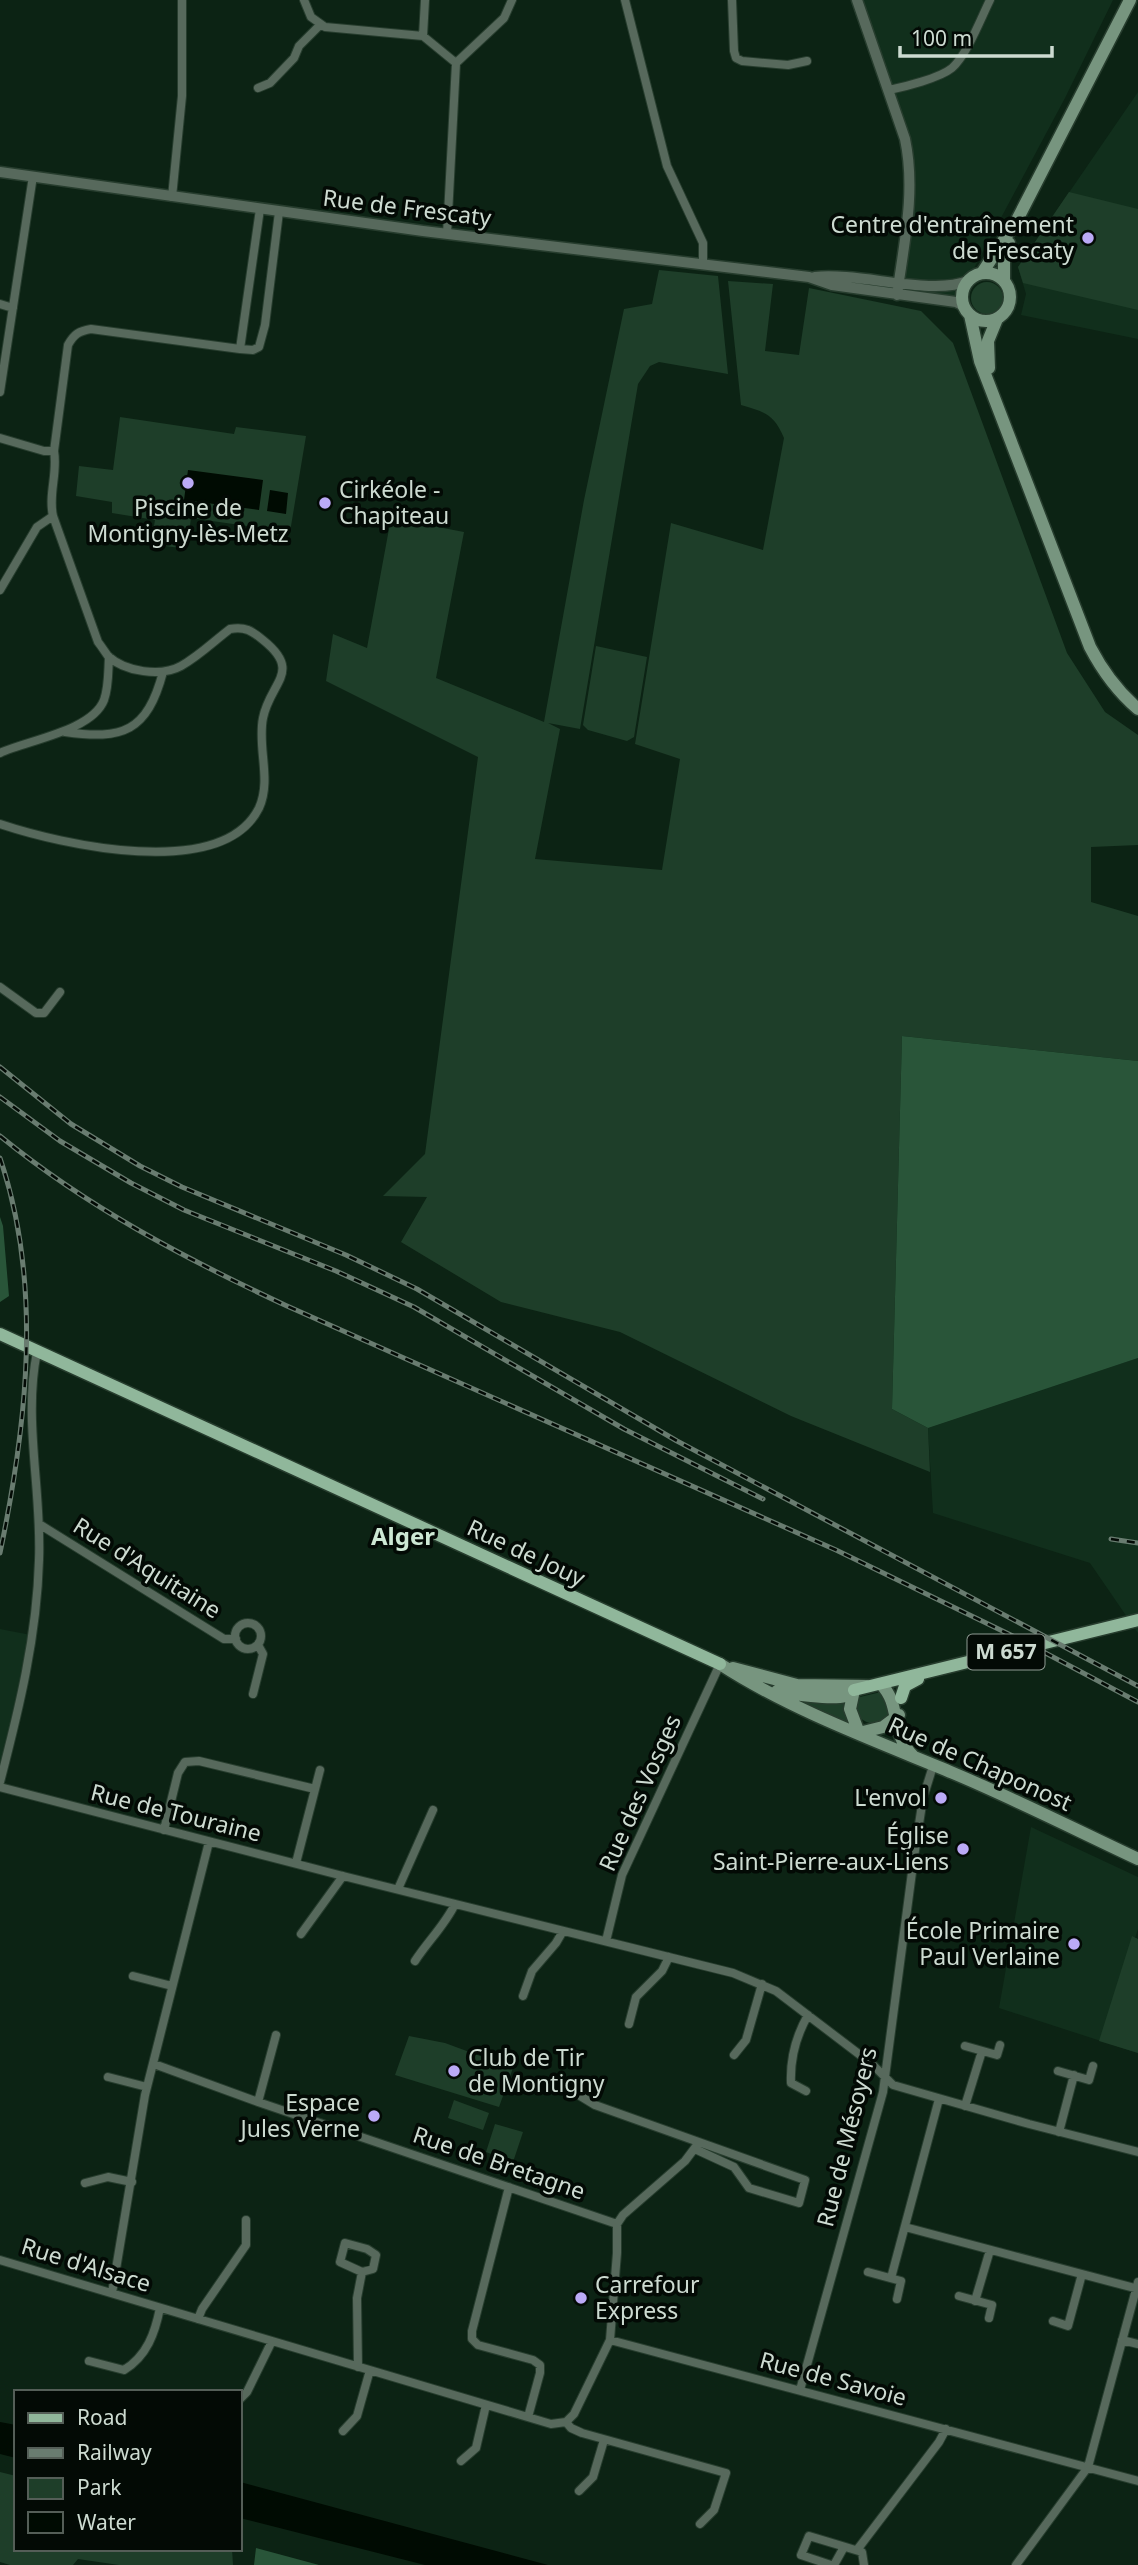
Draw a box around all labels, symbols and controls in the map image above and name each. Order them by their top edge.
scale bar [900,14,1052,58]
text: 100 m [911,24,972,52]
street label: Rue de Frescaty [321,181,493,233]
place label: Centre d'entraînement de Frescaty [830,208,1074,266]
marker: Centre d'entraînement de Frescaty [1080,230,1096,246]
place label: Cirkéole - Chapiteau [339,473,449,531]
marker: Piscine de Montigny-lès-Metz [180,475,196,491]
place label: Piscine de Montigny-lès-Metz [88,491,289,549]
marker: Cirkéole - Chapiteau [317,495,333,511]
street label: Rue d'Aquitaine [68,1509,227,1625]
street label: Rue de Jouy [462,1511,591,1593]
district label: Alger [371,1519,435,1552]
road number: M 657 [968,1634,1044,1670]
street label: Rue de Chaponost [884,1708,1077,1818]
street label: Rue des Vosges [590,1709,688,1876]
street label: Rue de Touraine [87,1775,265,1849]
place label: L'envol [854,1781,927,1813]
marker: L'envol [933,1790,949,1806]
place label: Église Saint-Pierre-aux-Liens [713,1819,949,1877]
marker: Église Saint-Pierre-aux-Liens [955,1841,971,1857]
place label: École Primaire Paul Verlaine [906,1914,1060,1972]
marker: École Primaire Paul Verlaine [1066,1936,1082,1952]
place label: Club de Tir de Montigny [468,2041,605,2099]
street label: Rue de Mésoyers [808,2044,884,2230]
marker: Club de Tir de Montigny [446,2063,462,2079]
place label: Espace Jules Verne [239,2086,360,2144]
marker: Espace Jules Verne [366,2108,382,2124]
street label: Rue de Bretagne [409,2118,590,2206]
street label: Rue d'Alsace [18,2229,155,2299]
place label: Carrefour Express [595,2268,700,2326]
marker: Carrefour Express [573,2290,589,2306]
street label: Rue de Savoie [756,2343,910,2413]
legend [14,2390,242,2551]
text: Road [77,2403,127,2431]
text: Railway [77,2438,152,2466]
text: Park [77,2473,122,2501]
text: Water [77,2508,136,2536]

